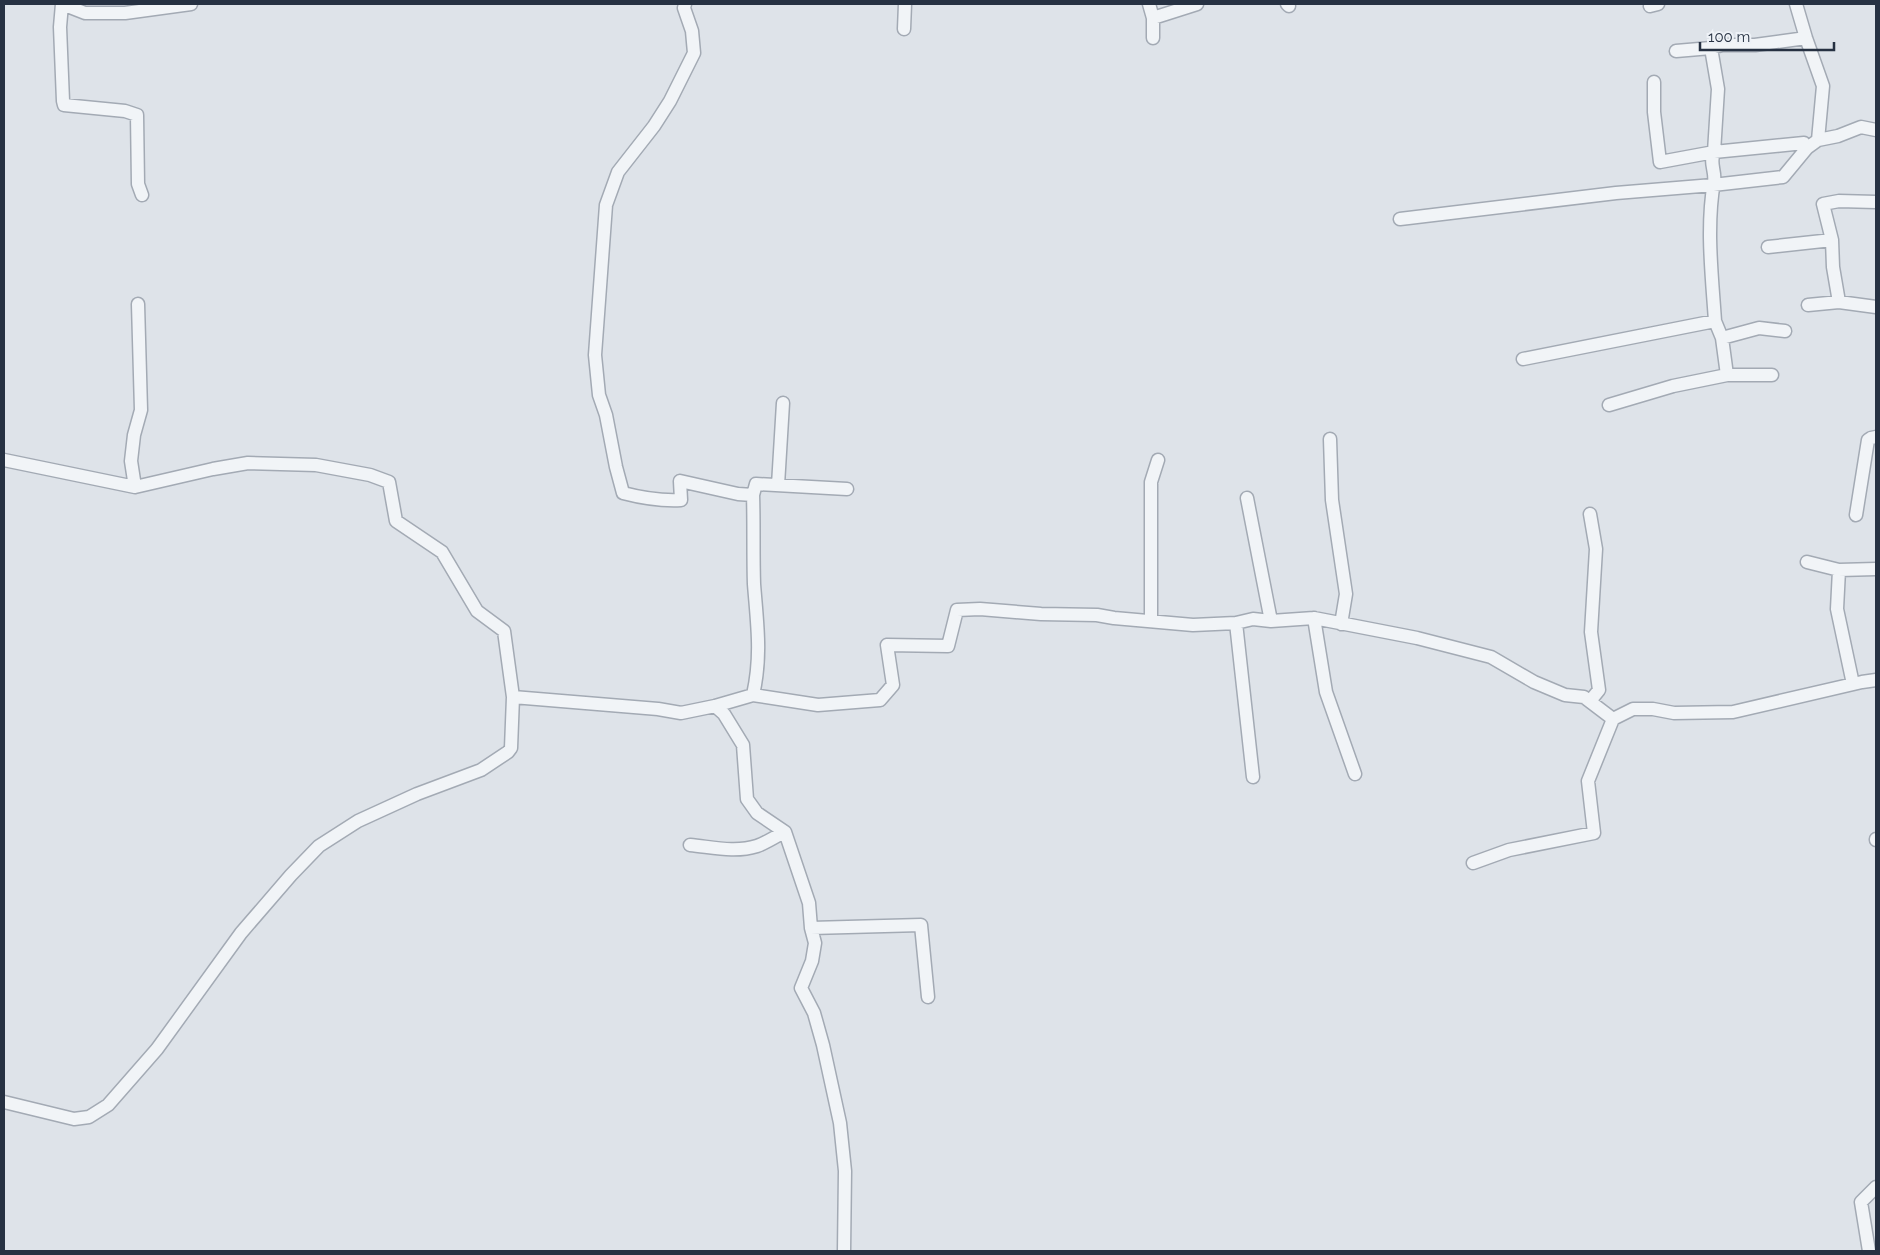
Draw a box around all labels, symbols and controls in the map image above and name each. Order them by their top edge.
scale bar [1700,20,1834,52]
text: 100 m [1708,28,1750,46]

